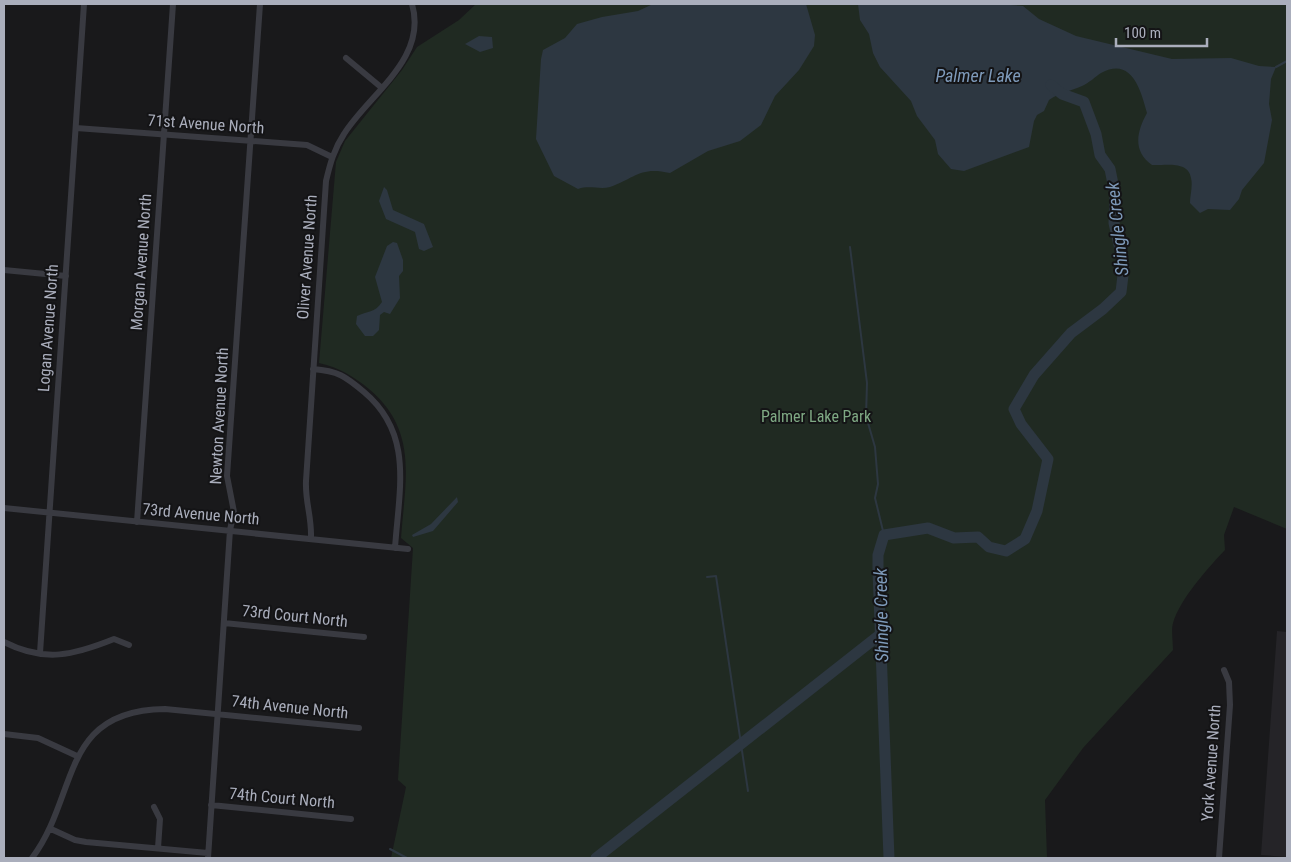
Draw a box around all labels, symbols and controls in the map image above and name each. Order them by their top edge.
scale bar [1116,15,1207,47]
text: 100 m [1124,24,1161,42]
water label: Palmer Lake [935,65,1021,86]
street label: 71st Avenue North [147,110,265,138]
water label: Shingle Creek [1102,180,1132,277]
street label: Morgan Avenue North [127,193,155,331]
street label: Oliver Avenue North [293,194,321,320]
street label: Logan Avenue North [34,263,62,393]
street label: Newton Avenue North [206,347,232,485]
park label: Palmer Lake Park [761,407,872,426]
street label: 73rd Avenue North [142,499,260,529]
water label: Shingle Creek [870,567,892,662]
street label: 73rd Court North [241,601,349,631]
street label: 74th Avenue North [231,691,349,723]
street label: York Avenue North [1197,704,1225,822]
street label: 74th Court North [228,784,336,812]

